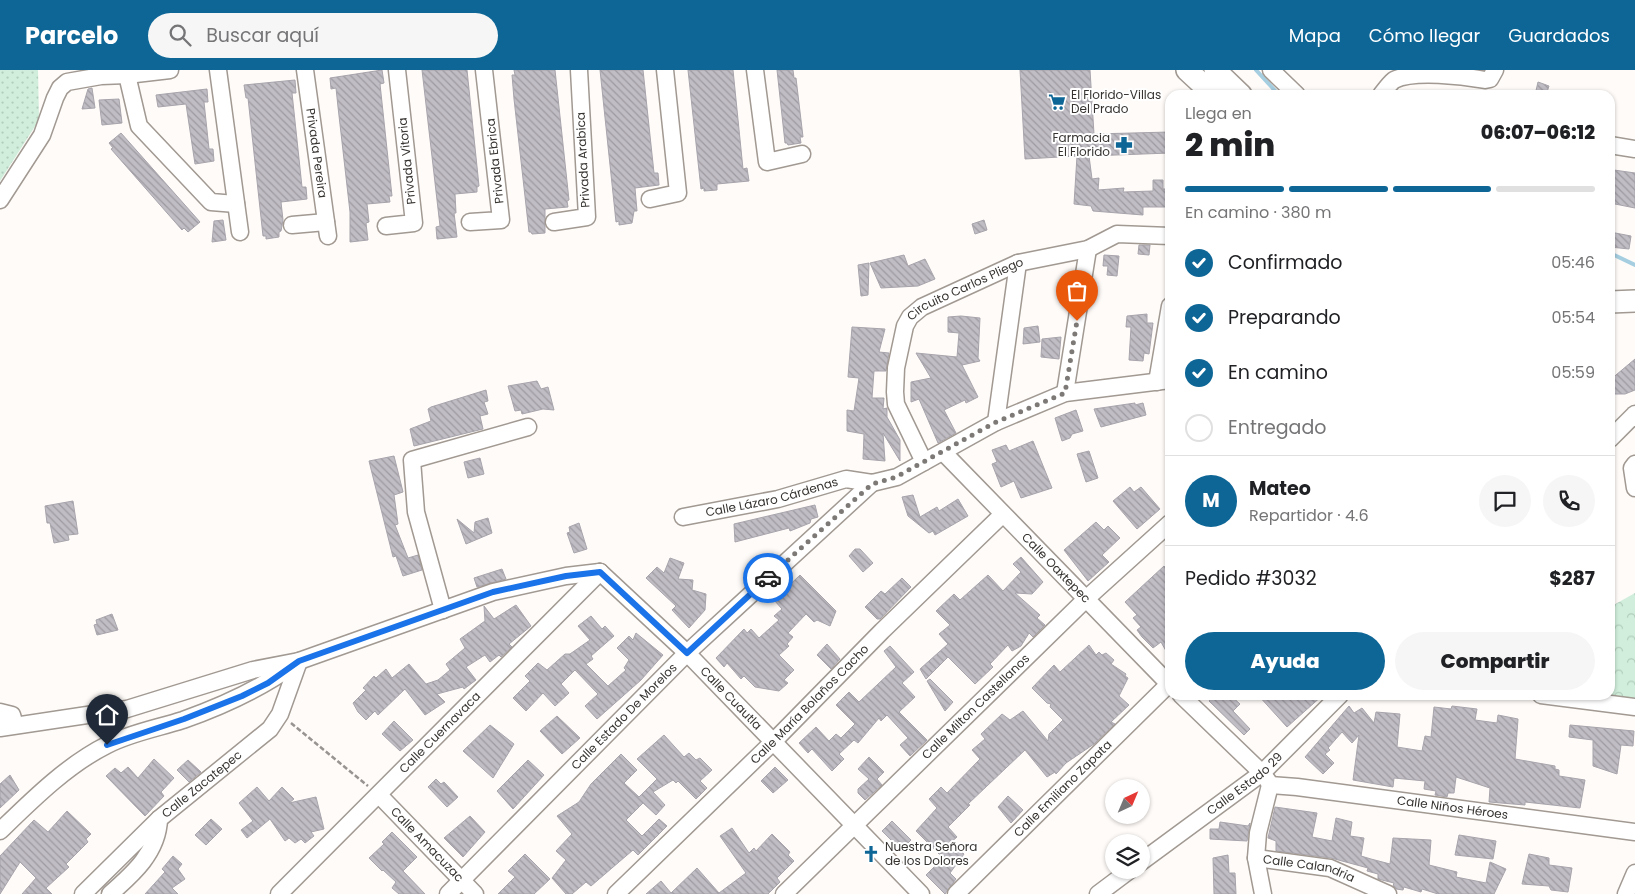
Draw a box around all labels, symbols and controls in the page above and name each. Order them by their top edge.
search box [148,13,498,58]
text: Parcelo [25,19,118,52]
icon: search [166,21,194,49]
text: Buscar aquí [206,22,319,49]
text: Mapa [1289,23,1341,48]
text: Cómo llegar [1369,23,1480,48]
text: Guardados [1508,23,1610,48]
place label: El Florido-Villas Del Prado [1071,86,1161,117]
supermarket icon: El Florido-Villas Del Prado [1047,92,1067,112]
text: Llega en [1185,102,1252,125]
street label: Privada Pereira [302,107,332,199]
street label: Privada Arabica [572,112,593,208]
street label: Privada Vitoria [393,117,420,205]
street label: Privada Ebrica [482,118,507,205]
text: 06:07–06:12 [1481,119,1595,146]
text: 2 min [1185,122,1275,167]
place label: Farmacia El Florido [1053,129,1110,160]
pharmacy icon: Farmacia El Florido [1114,135,1134,155]
text: En camino · 380 m [1185,201,1331,224]
icon: check [1185,249,1213,277]
text: Confirmado [1228,249,1342,276]
text: 05:46 [1551,251,1595,274]
street label: Circuito Carlos Pliego [903,253,1025,324]
pin [1056,270,1098,321]
icon: bag [1063,277,1091,305]
icon: check [1185,304,1213,332]
text: Preparando [1228,304,1341,331]
text: 05:54 [1551,306,1595,329]
icon: check [1185,359,1213,387]
text: En camino [1228,359,1328,386]
text: 05:59 [1551,361,1595,384]
text: Entregado [1228,414,1326,441]
street label: Calle Lázaro Cárdenas [704,473,840,521]
text: Mateo [1249,475,1311,502]
button: chat [1479,475,1531,527]
button: phone [1543,475,1595,527]
text: M [1202,487,1220,514]
text: Repartidor · 4.6 [1249,504,1369,527]
street label: Calle Oaxtepec [1018,529,1095,607]
courier [743,553,793,603]
icon: car [754,564,782,592]
text: Pedido #3032 [1185,565,1317,592]
text: $287 [1549,565,1595,592]
button: Ayuda [1185,632,1385,690]
button: Compartir [1395,632,1595,690]
street label: Calle María Bolaños Cacho [746,640,873,768]
street label: Calle Milton Castellanos [918,650,1033,763]
street label: Calle Estado De Morelos [567,659,680,773]
street label: Calle Cuautla [697,663,766,733]
street label: Calle Cuernavaca [395,688,484,777]
pin [86,694,128,745]
icon: home [93,701,121,729]
street label: Calle Emiliano Zapata [1010,736,1115,841]
street label: Calle Zacatepec [158,746,245,822]
street label: Calle Estado 29 [1203,748,1286,819]
north arrow [1105,779,1150,824]
map controls [1105,779,1150,879]
street label: Calle Niños Héroes [1396,791,1509,823]
street label: Calle Amacuzac [387,803,468,885]
button: layers [1105,834,1150,879]
place label: Nuestra Señora de los Dolores [885,838,977,869]
church icon: Nuestra Señora de los Dolores [861,844,881,864]
street label: Calle Calandria [1262,850,1358,886]

